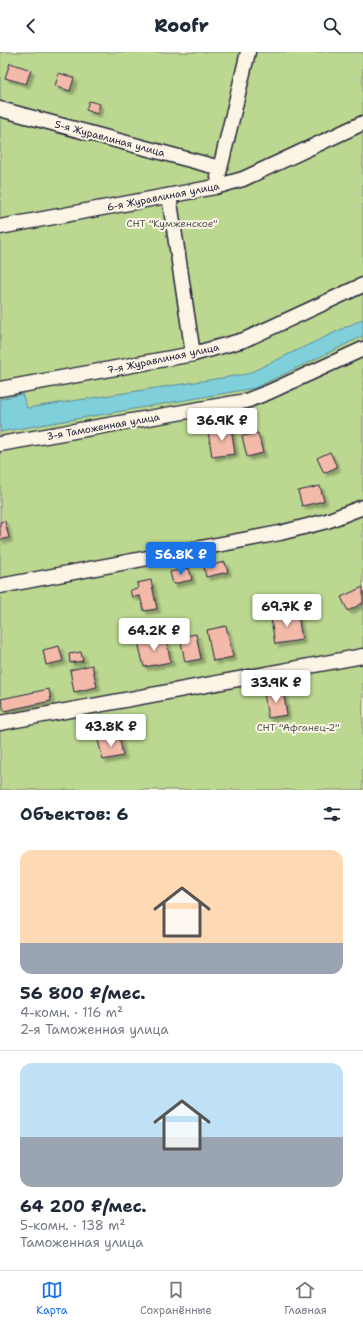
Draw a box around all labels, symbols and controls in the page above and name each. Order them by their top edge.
text: Roofr [154,14,209,38]
icon: back [20,15,42,37]
icon: search [321,15,343,37]
street label: 5-я Журавлиная улица [53,118,167,160]
street label: 6-я Журавлиная улица [106,179,221,214]
park label: СНТ "Кумженское" [127,217,217,230]
street label: 7-я Журавлиная улица [106,340,221,377]
pin: 36.9K ₽ [185,408,259,442]
street label: 3-я Таможенная улица [45,410,162,443]
text: 36.9K ₽ [196,412,248,429]
pin: 56.8K ₽ [144,542,218,576]
text: 56.8K ₽ [155,546,207,563]
pin: 69.7K ₽ [250,594,324,628]
text: 69.7K ₽ [261,598,313,615]
pin: 64.2K ₽ [117,618,191,652]
text: 64.2K ₽ [128,622,180,639]
pin: 33.9K ₽ [239,670,313,704]
text: 33.9K ₽ [250,674,302,691]
pin: 43.8K ₽ [74,714,148,748]
text: 43.8K ₽ [85,718,137,735]
park label: СНТ "Афганец-2" [257,721,339,734]
text: Объектов: 6 [20,803,129,825]
icon: filters [321,803,343,825]
icon: home [146,876,218,948]
text: 56 800 ₽/мес. [20,982,146,1004]
text: 4-комн. · 116 m² [20,1004,123,1021]
text: 2-я Таможенная улица [20,1021,169,1038]
icon: home [146,1089,218,1161]
text: 64 200 ₽/мес. [20,1195,147,1217]
text: 5-комн. · 138 m² [20,1217,125,1234]
text: Таможенная улица [20,1234,143,1251]
tab: Карта [36,1279,68,1318]
tab: Сохранённые [140,1279,212,1318]
tab: Главная [284,1279,327,1318]

